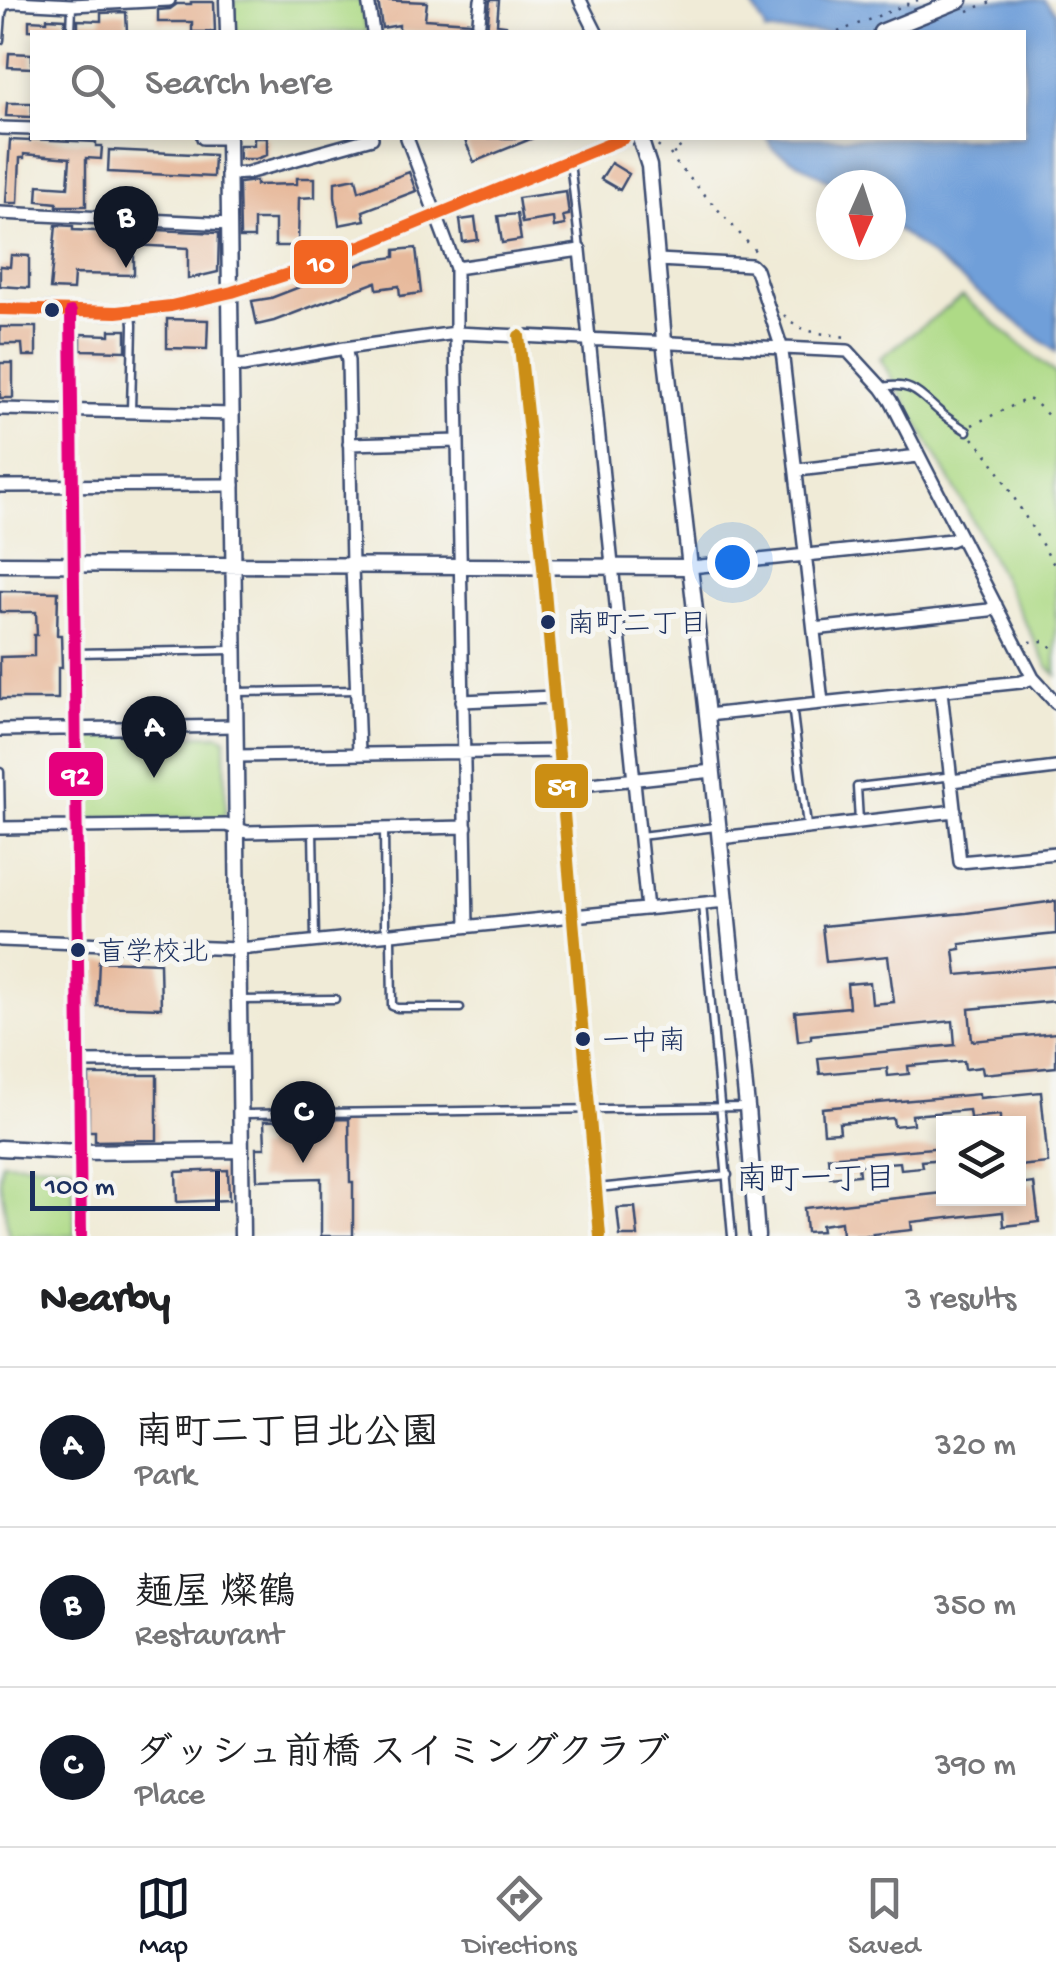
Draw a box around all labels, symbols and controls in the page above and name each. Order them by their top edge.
search box [30,30,1026,140]
icon: search [65,58,120,113]
text: Search here [145,63,332,107]
north arrow [816,170,906,260]
pin: B [94,186,158,268]
line badge: 10 [292,238,350,286]
text: 10 [306,250,335,283]
unlabelled marker [42,300,62,320]
your location [707,537,758,588]
place label: 南町二丁目 [567,609,707,643]
marker: 南町二丁目 [538,612,558,632]
pin: A [122,696,186,778]
line badge: 92 [47,750,105,798]
text: 92 [60,762,90,795]
line badge: 59 [533,762,590,810]
text: 59 [548,773,576,806]
place label: 盲学校北 [97,937,209,971]
marker: 盲学校北 [68,940,88,960]
place label: 一中南 [602,1026,686,1060]
marker: 一中南 [573,1029,593,1049]
pin: C [270,1080,336,1163]
map controls [936,1116,1026,1206]
button: layers [936,1116,1026,1206]
district label: 南町一丁目 [736,1161,896,1201]
scale bar [30,1166,220,1210]
text: 100 m [45,1172,115,1205]
text: Nearby [40,1277,170,1326]
text: 3 results [905,1282,1016,1320]
text: 南町二丁目北公園 [135,1414,439,1458]
text: A [63,1428,82,1466]
text: 320 m [935,1428,1016,1466]
text: Park [135,1458,196,1496]
text: 麺屋 燦鶴 [135,1574,296,1618]
text: B [64,1588,81,1626]
text: 350 m [934,1588,1016,1626]
text: Restaurant [135,1618,283,1656]
text: ダッシュ前橋 スイミングクラブ [135,1734,670,1778]
text: C [64,1748,81,1786]
text: 390 m [935,1748,1016,1786]
text: Place [135,1778,205,1816]
tab: Map [136,1871,191,1964]
tab: Directions [463,1871,577,1964]
tab: Saved [848,1871,920,1964]

